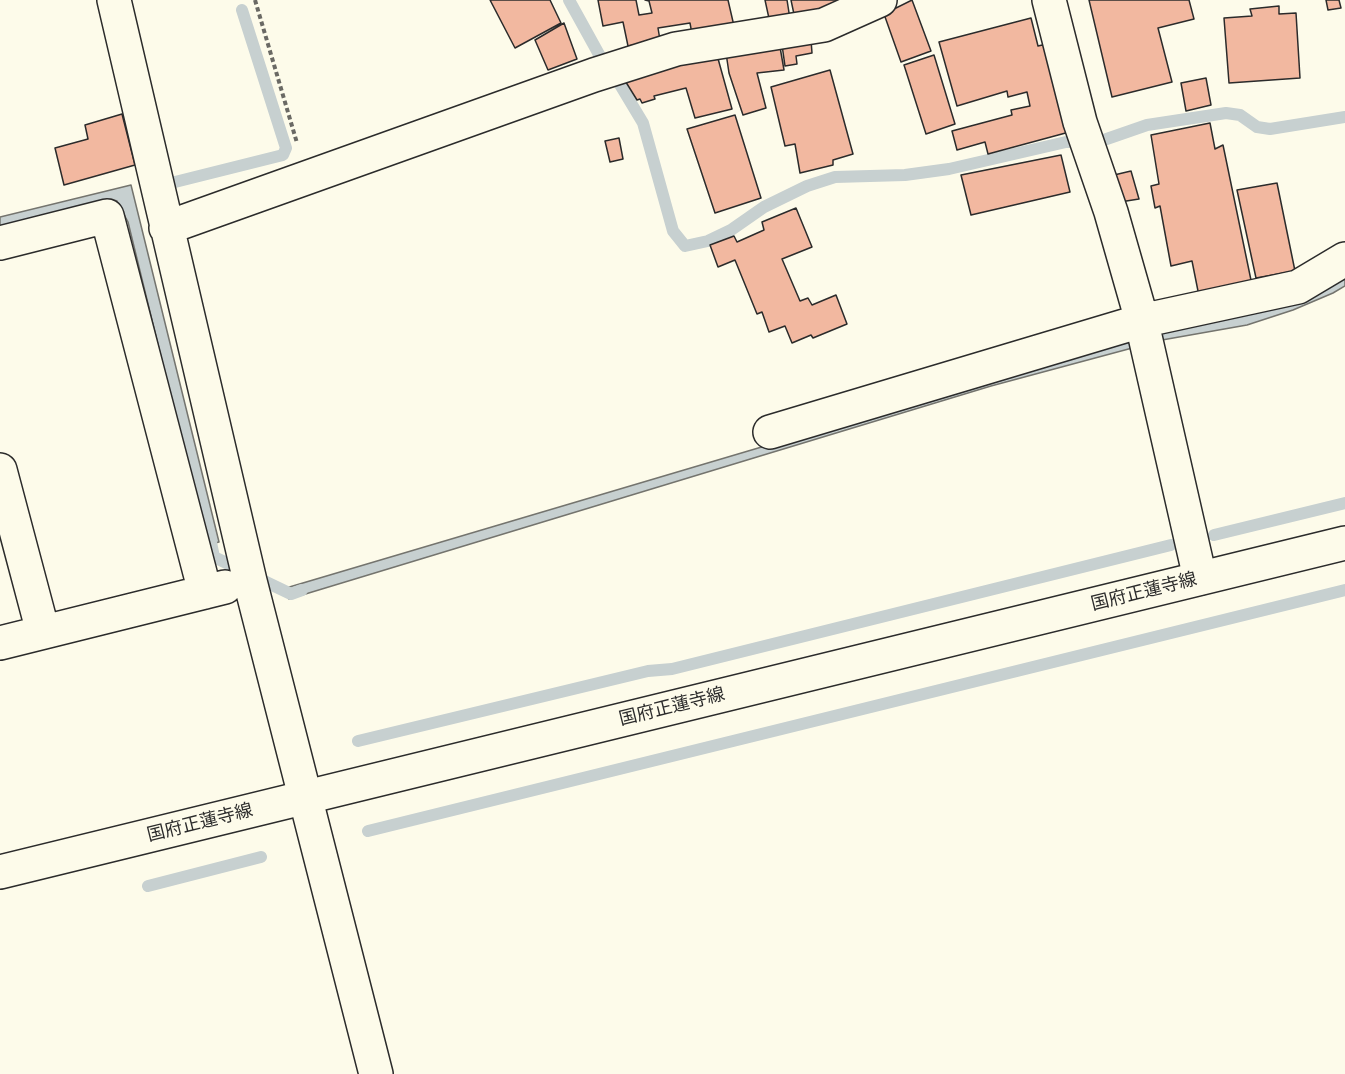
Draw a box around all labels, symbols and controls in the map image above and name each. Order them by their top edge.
street label: 国府正蓮寺線 [1089,568,1199,616]
street label: 国府正蓮寺線 [617,683,727,731]
street label: 国府正蓮寺線 [145,799,255,847]

